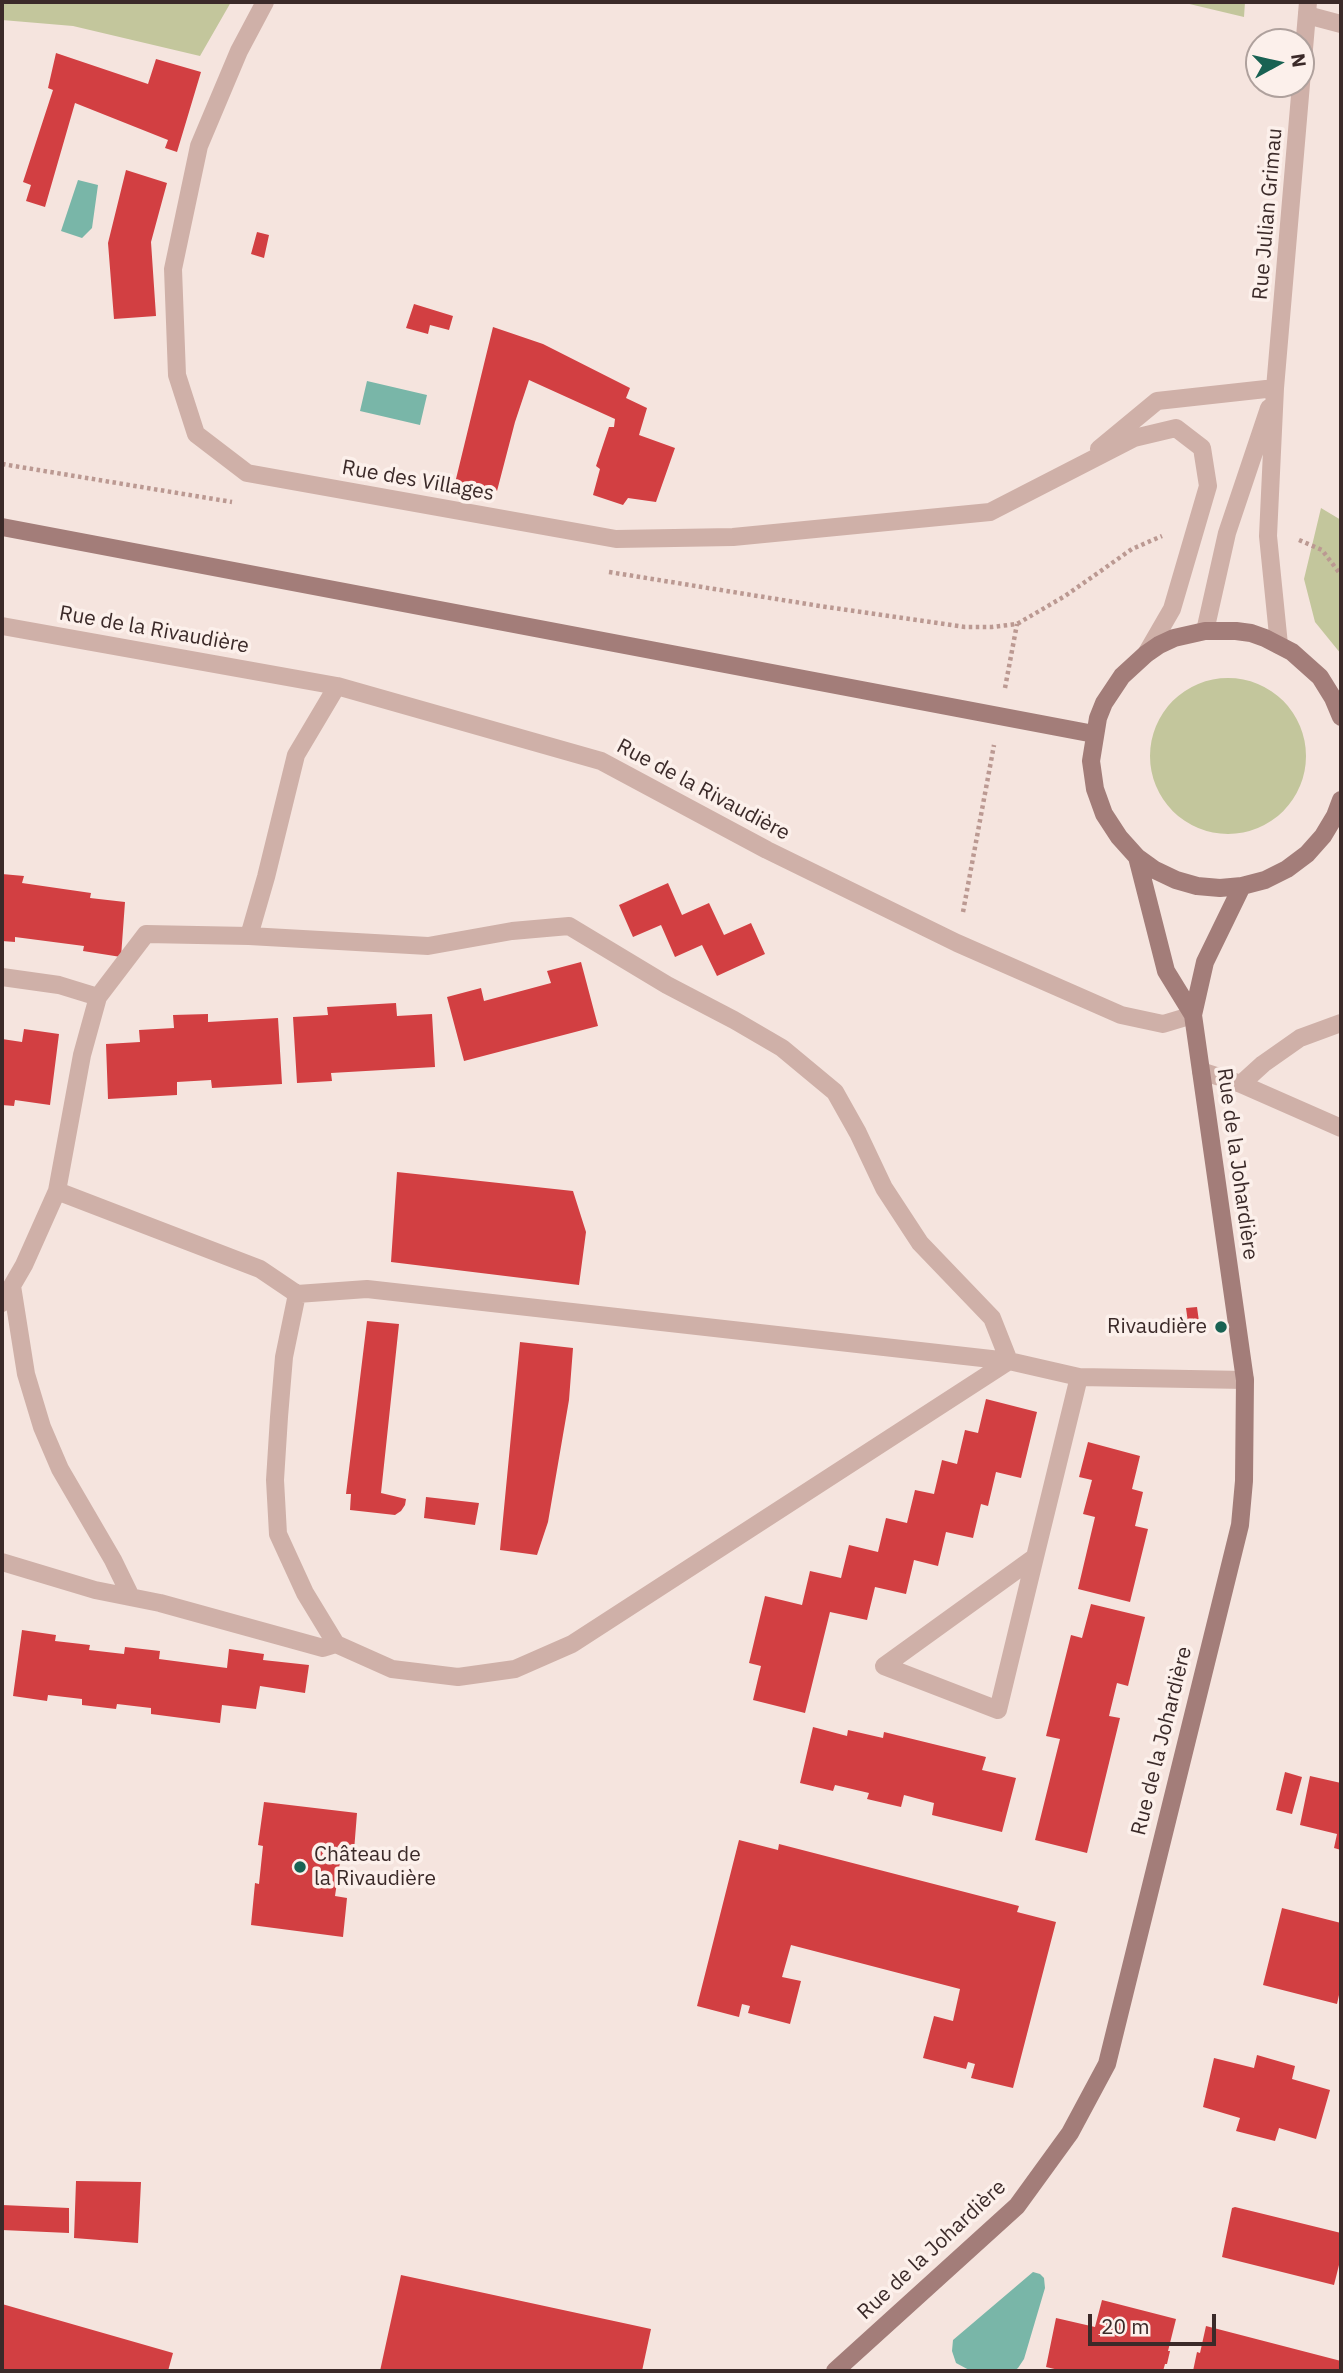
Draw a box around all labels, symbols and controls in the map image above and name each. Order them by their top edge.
north arrow [1245,28,1315,98]
text: N [1286,52,1312,69]
street label: Rue Julian Grimau [1248,127,1288,301]
street label: Rue des Villages [340,455,496,507]
street label: Rue de la Rivaudière [57,601,251,659]
street label: Rue de la Rivaudière [612,734,794,846]
street label: Rue de la Johardière [1211,1066,1263,1262]
place label: Rivaudière [1107,1314,1207,1340]
marker: Rivaudière [1213,1319,1229,1335]
street label: Rue de la Johardière [1126,1644,1198,1838]
place label: Château de la Rivaudière [314,1842,436,1892]
marker: Château de la Rivaudière [292,1859,308,1875]
street label: Rue de la Johardière [853,2175,1011,2325]
scale bar [1091,2300,1219,2344]
text: 20 m [1101,2312,1150,2340]

